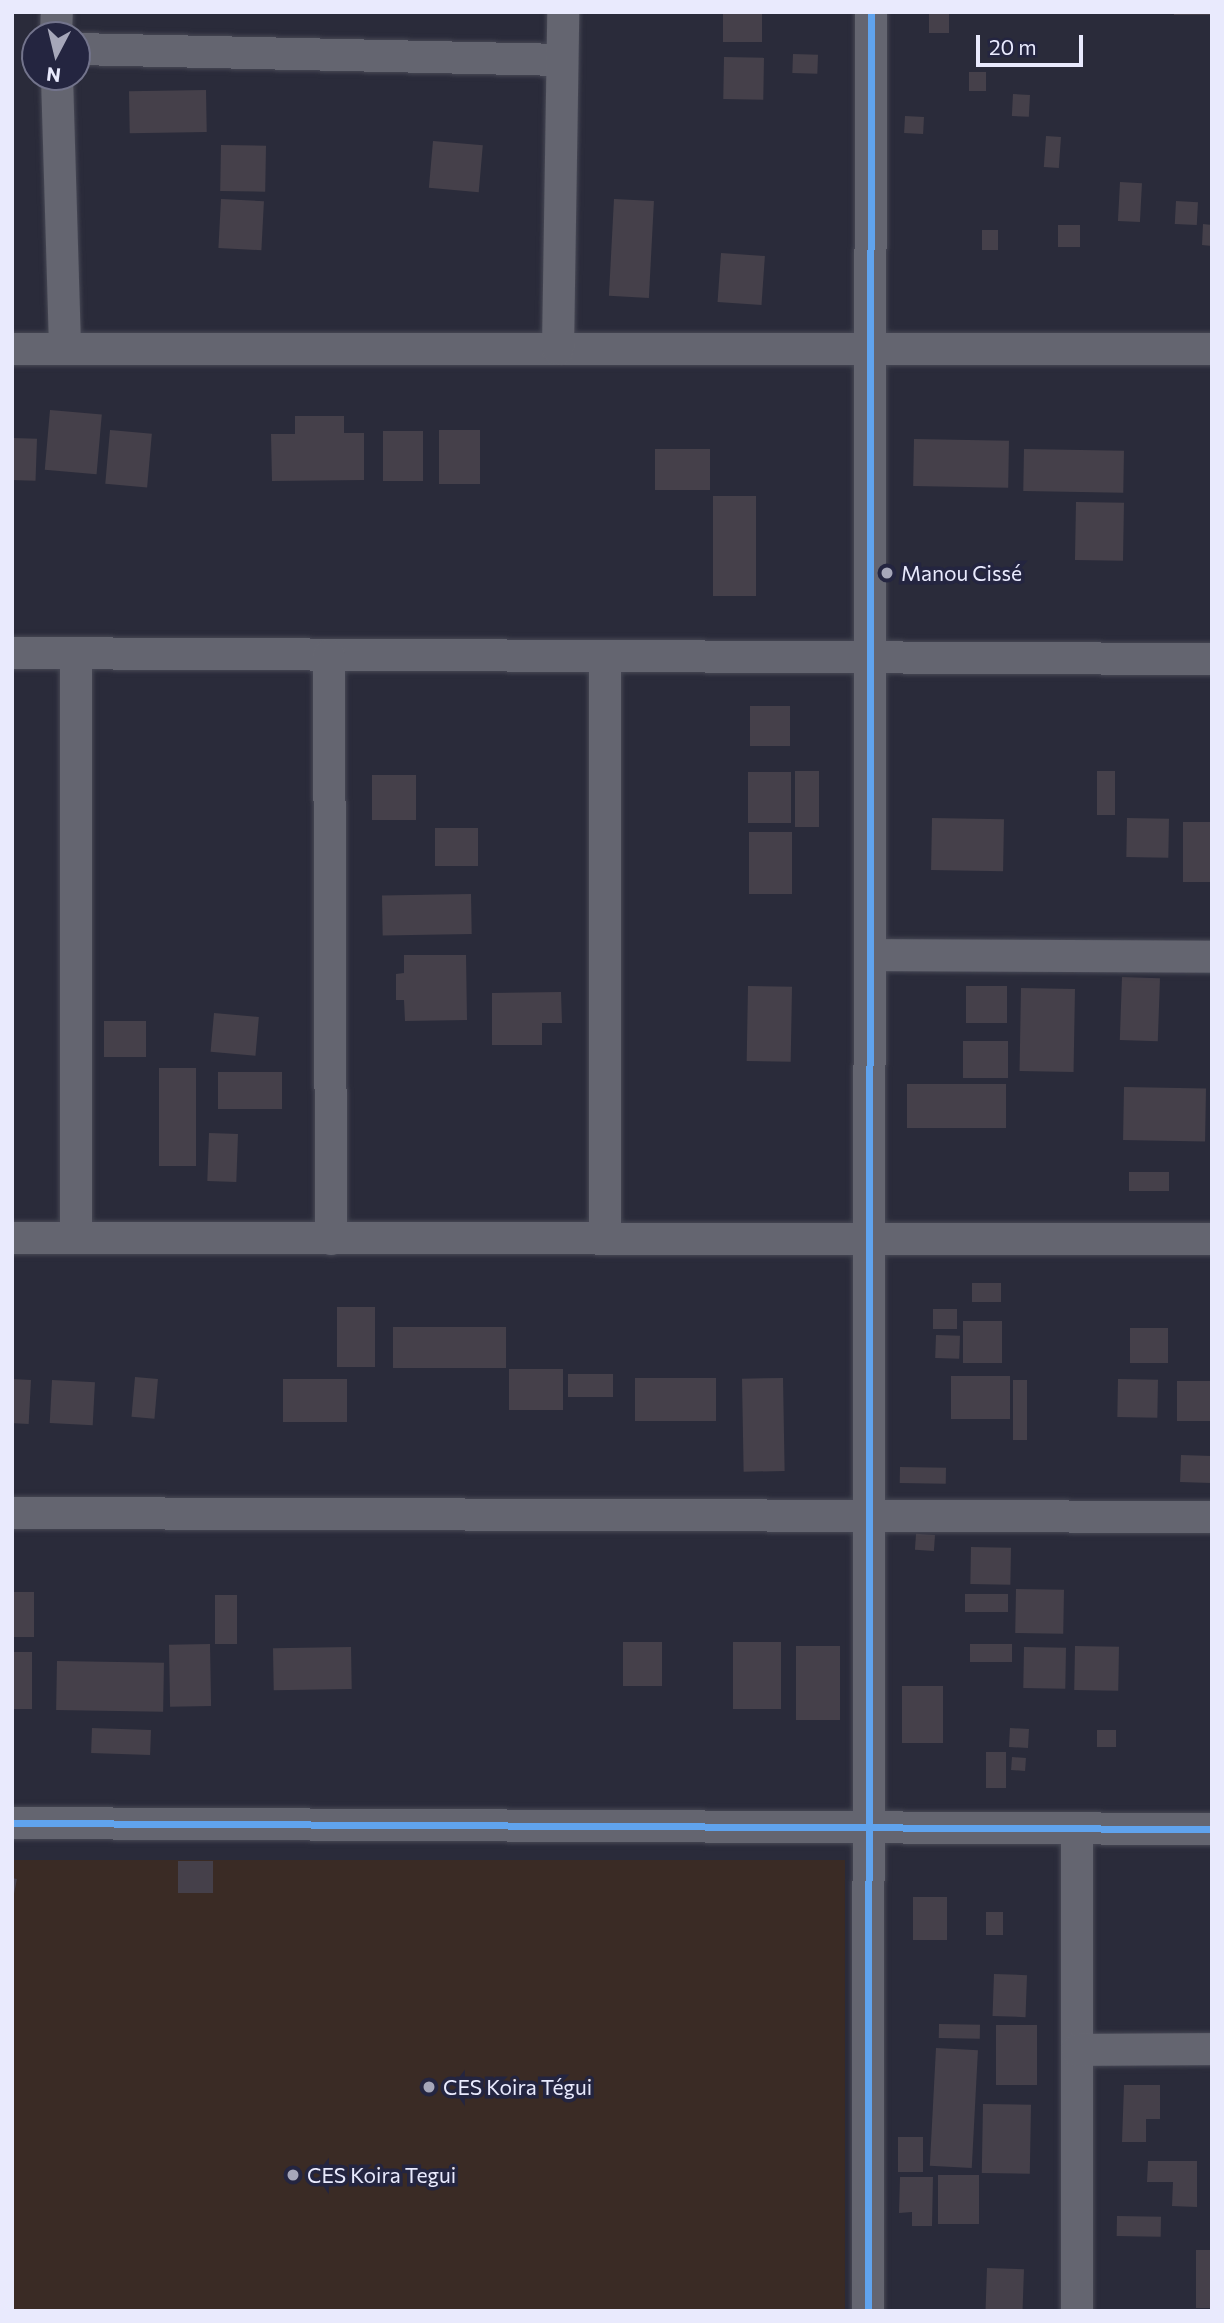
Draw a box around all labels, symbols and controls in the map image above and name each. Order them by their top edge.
north arrow [21,21,91,91]
scale bar [979,21,1086,65]
text: 20 m [989,34,1037,59]
text: N [45,63,62,88]
place label: Manou Cissé [901,560,1022,586]
marker: Manou Cissé [879,565,895,581]
place label: CES Koira Tégui [443,2074,592,2100]
marker: CES Koira Tégui [421,2079,437,2095]
place label: CES Koira Tegui [307,2162,456,2188]
marker: CES Koira Tegui [285,2167,301,2183]

